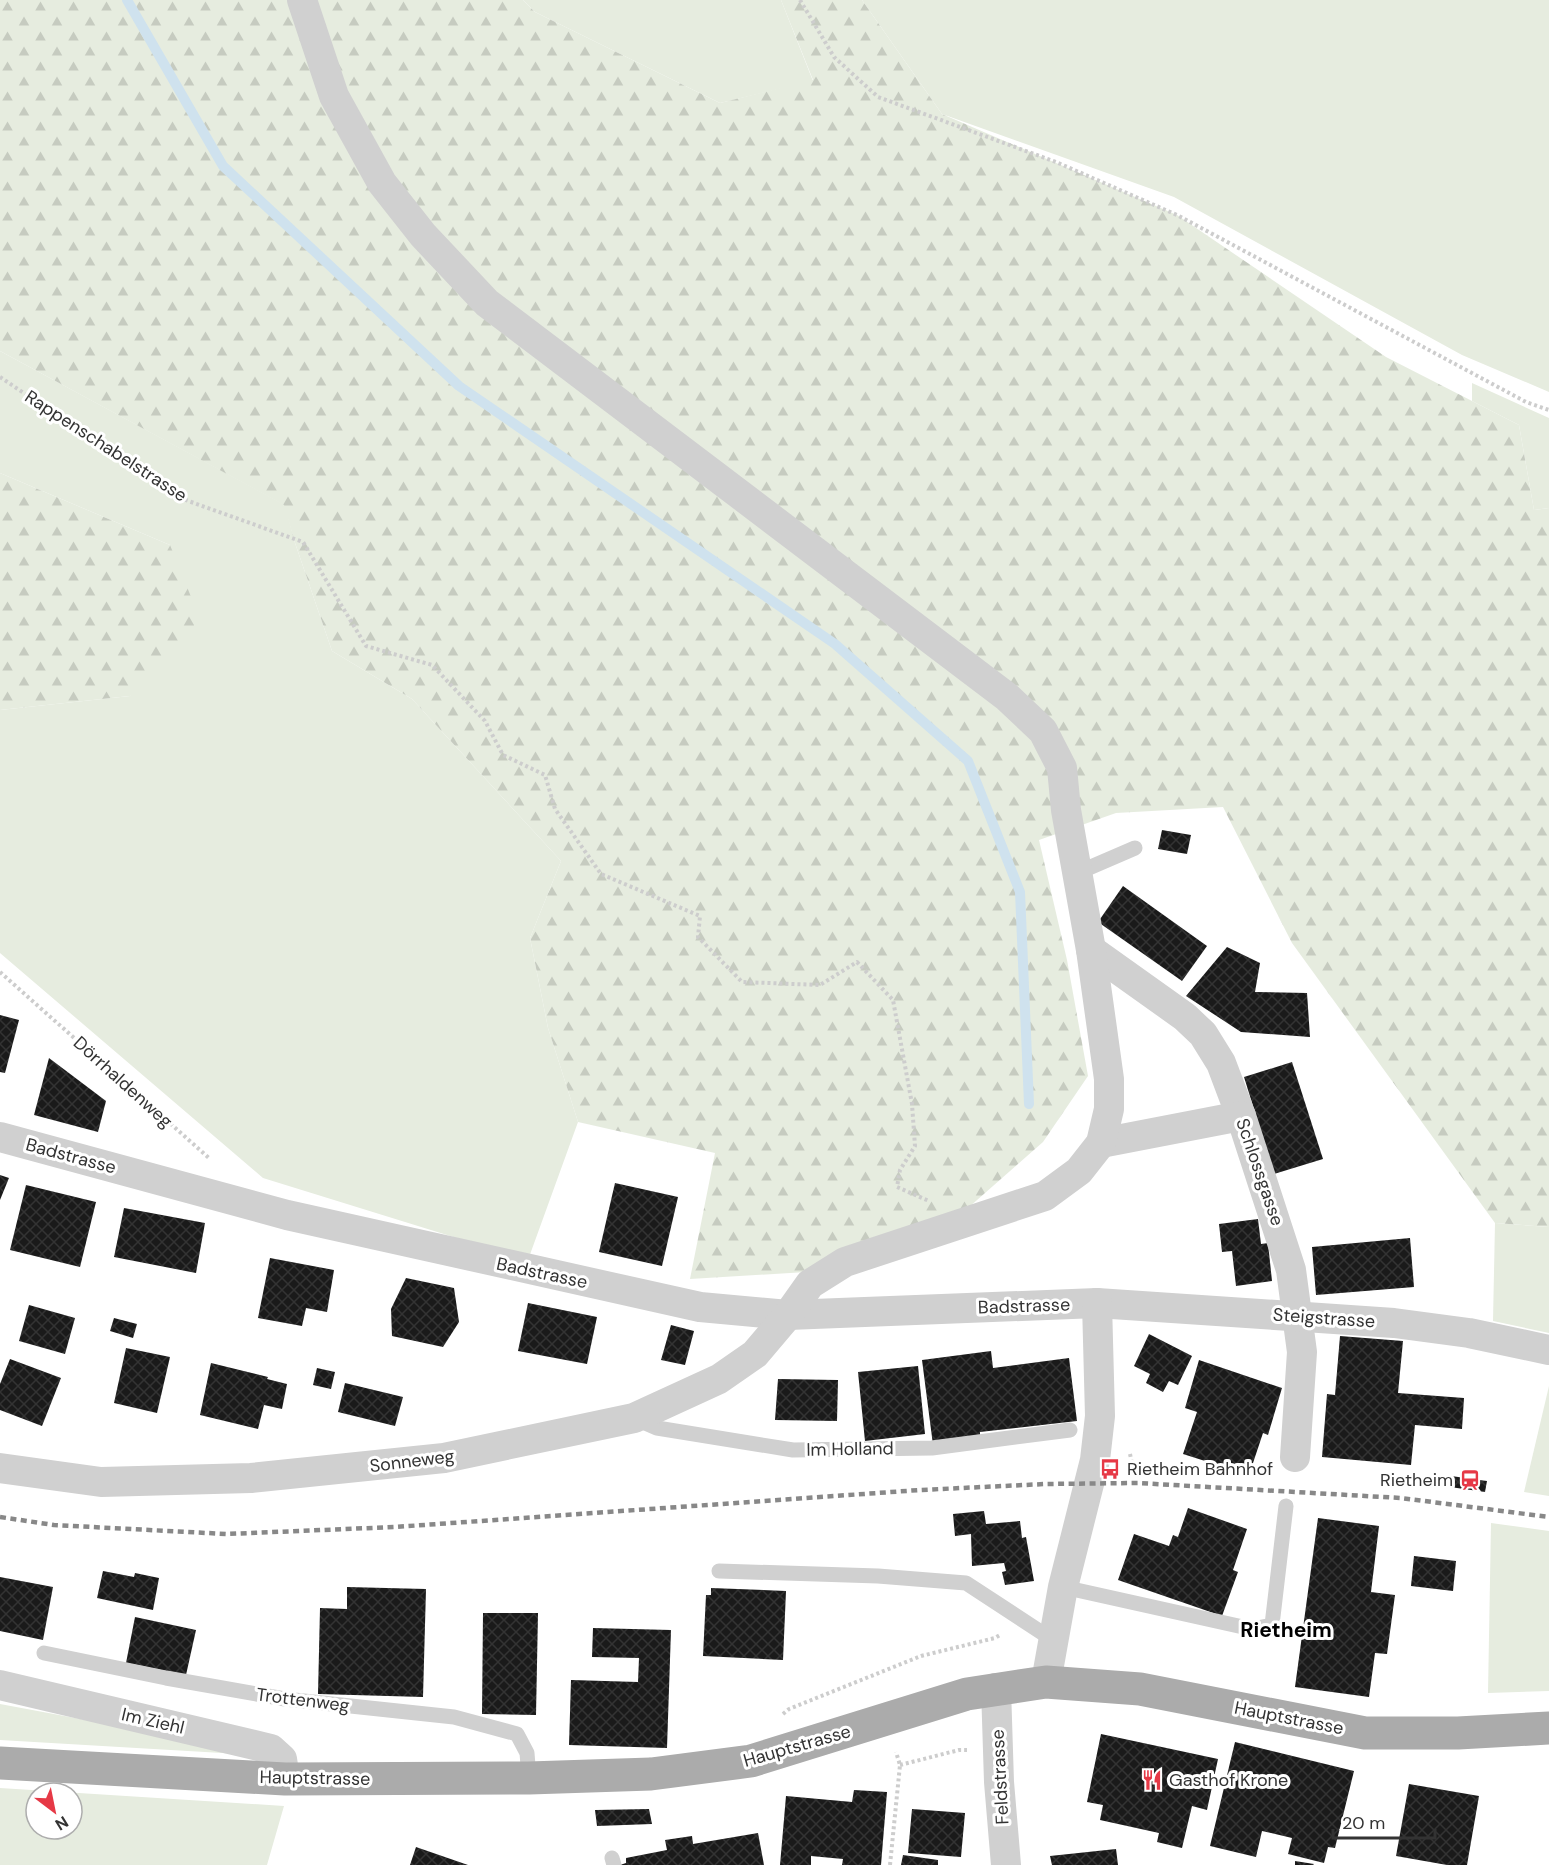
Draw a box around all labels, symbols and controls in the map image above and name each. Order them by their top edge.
street label: Rappenschabelstrasse [20,385,192,507]
street label: Dörrhaldenweg [68,1031,178,1133]
street label: Schlossgasse [1230,1115,1290,1229]
street label: Badstrasse [23,1132,119,1180]
street label: Badstrasse [494,1252,590,1294]
street label: Badstrasse [977,1292,1071,1320]
street label: Steigstrasse [1272,1302,1376,1334]
street label: Im Holland [806,1436,894,1462]
street label: Sonneweg [368,1444,456,1478]
bus stop icon: Rietheim Bahnhof [1098,1457,1122,1481]
place label: Rietheim Bahnhof [1127,1457,1273,1481]
place label: Rietheim [1380,1468,1453,1492]
station icon: Rietheim [1458,1468,1482,1492]
district label: Rietheim [1240,1616,1332,1644]
street label: Trottenweg [255,1682,351,1718]
street label: Hauptstrasse [1232,1696,1346,1740]
street label: Im Ziehl [119,1702,187,1740]
street label: Hauptstrasse [740,1719,854,1773]
street label: Feldstrasse [986,1729,1014,1825]
street label: Hauptstrasse [259,1765,371,1791]
restaurant icon: Gasthof Krone [1140,1768,1164,1792]
place label: Gasthof Krone [1169,1768,1288,1792]
north arrow [24,1781,84,1841]
scale bar [1333,1802,1435,1840]
text: N [51,1811,72,1835]
text: 20 m [1342,1811,1385,1835]

